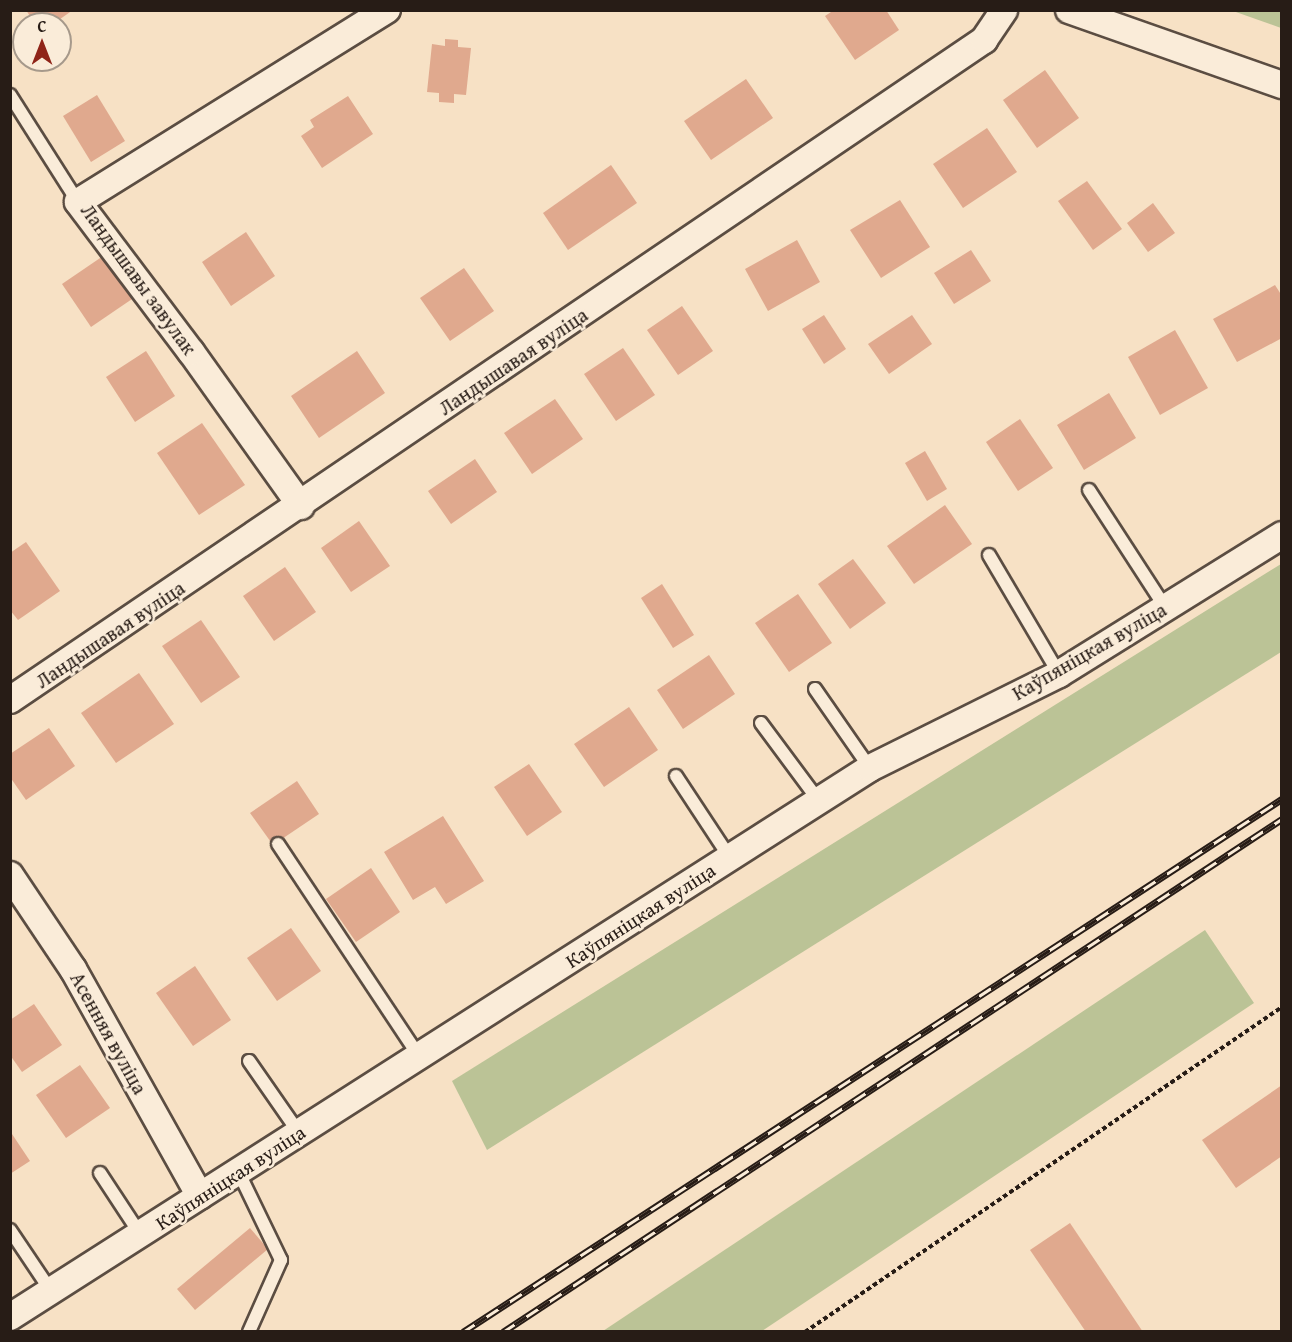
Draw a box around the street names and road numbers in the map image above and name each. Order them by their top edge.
street label: Ландышавы завулак [76,199,202,359]
street label: Ландышавая вуліца [434,302,592,420]
street label: Ландышавая вуліца [31,575,189,693]
street label: Каўпяніцкая вуліца [1008,597,1170,705]
street label: Каўпяніцкая вуліца [561,858,719,972]
street label: Асенняя вуліца [66,968,152,1098]
street label: Каўпяніцкая вуліца [151,1120,309,1234]

